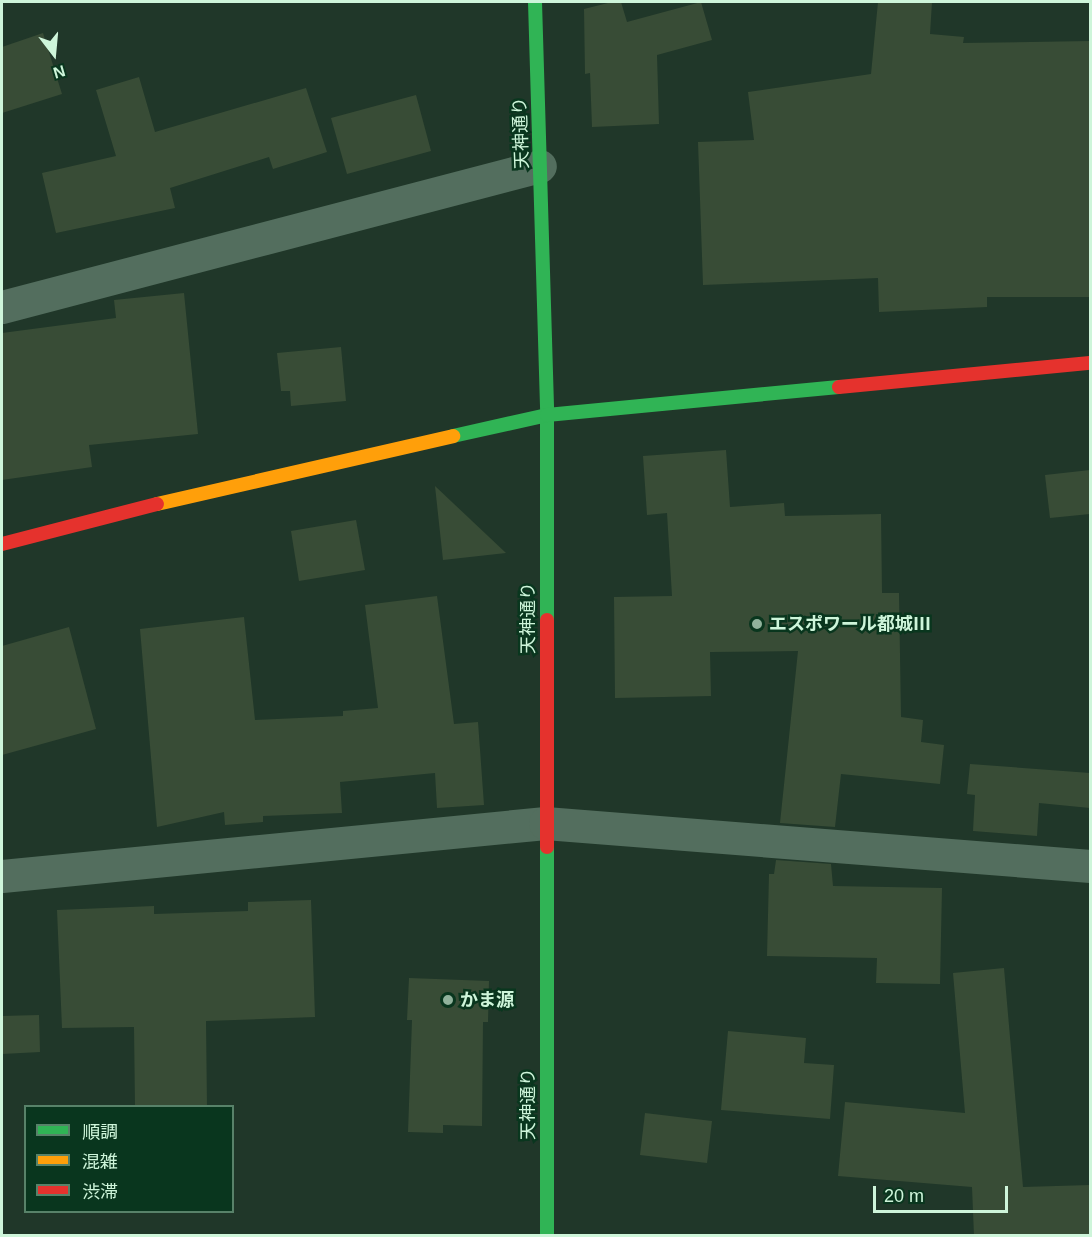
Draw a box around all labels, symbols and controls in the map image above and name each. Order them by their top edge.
north arrow [24,24,84,84]
text: N [51,62,67,82]
street label: 天神通り [509,97,533,169]
street label: 天神通り [517,582,539,654]
place label: エスポワール都城Ⅲ [769,613,931,635]
marker: エスポワール都城Ⅲ [750,617,764,631]
place label: かま源 [460,989,514,1011]
marker: かま源 [441,993,455,1007]
street label: 天神通り [517,1068,539,1140]
legend [24,1105,234,1213]
text: 順調 [82,1122,118,1142]
text: 混雑 [82,1152,118,1172]
scale bar [876,1174,1011,1212]
text: 渋滞 [82,1182,118,1202]
text: 20 m [884,1186,924,1206]

